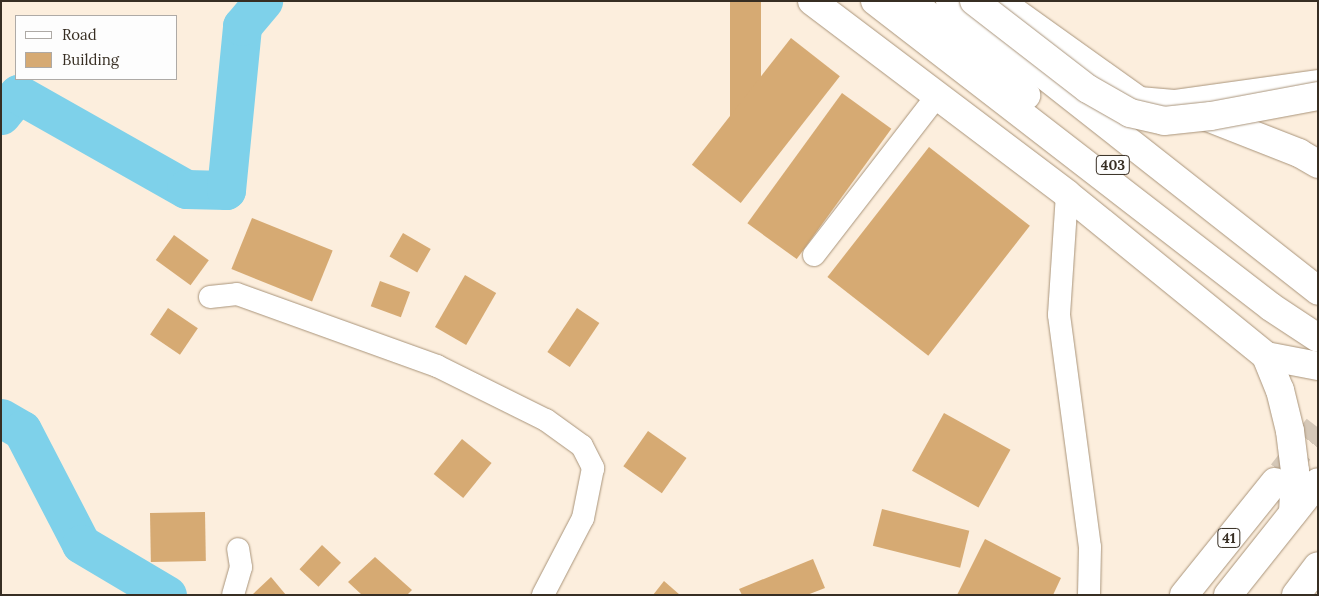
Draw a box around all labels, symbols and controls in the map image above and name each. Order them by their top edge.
legend [15,15,178,80]
text: Road [62,25,97,44]
text: Building [62,50,119,69]
road number: 403 [1096,154,1130,176]
road number: 41 [1216,526,1242,550]

